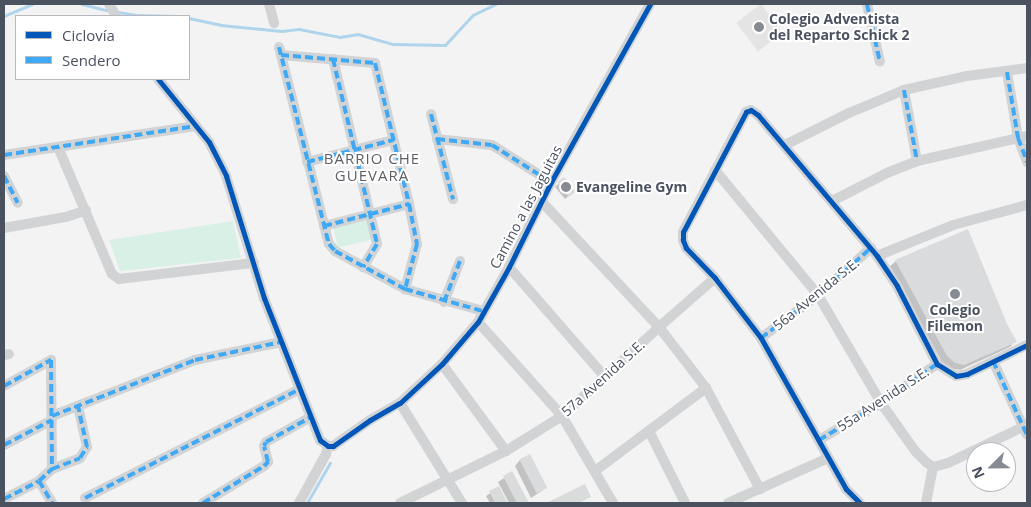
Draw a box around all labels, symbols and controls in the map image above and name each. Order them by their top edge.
place label: Colegio Adventista del Reparto Schick 2 [769,11,910,44]
legend [15,15,190,80]
marker: Colegio Adventista del Reparto Schick 2 [753,21,765,33]
text: Ciclovía [62,25,115,45]
text: Sendero [62,50,121,70]
street label: Camino a las Jaguitas [486,142,566,272]
district label: BARRIO CHE GUEVARA [323,149,421,184]
place label: Evangeline Gym [576,179,687,195]
marker: Evangeline Gym [560,181,572,193]
street label: 56a Avenida S.E. [770,254,862,334]
marker: Colegio Filemon [949,288,961,300]
place label: Colegio Filemon [927,302,983,334]
street label: 57a Avenida S.E. [558,336,648,420]
street label: 55a Avenida S.E. [834,363,932,435]
north arrow [966,442,1016,492]
text: N [967,464,989,482]

